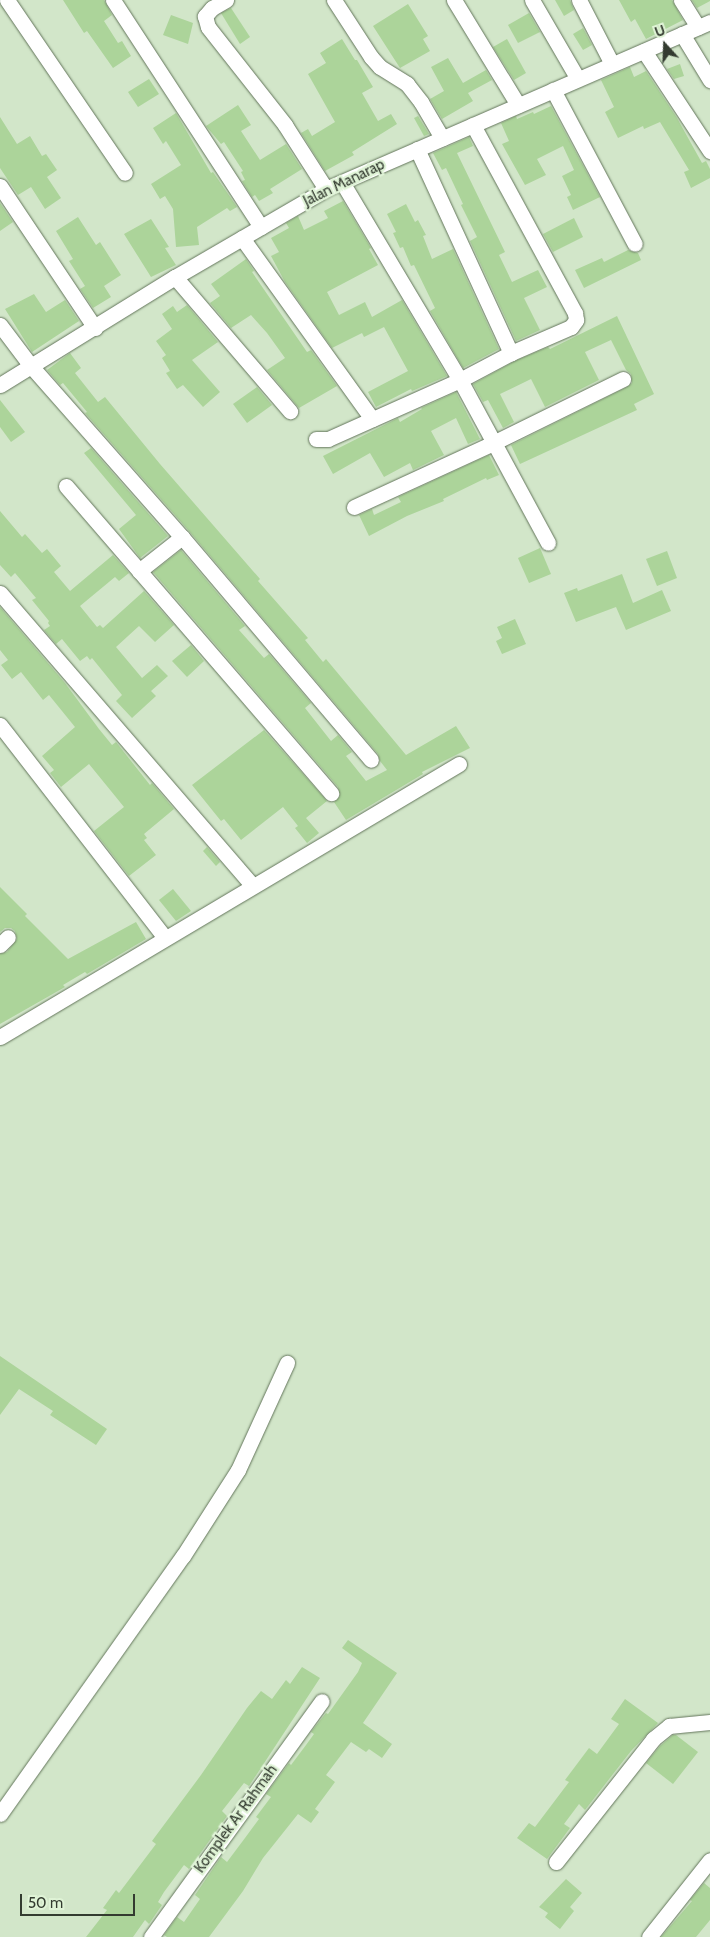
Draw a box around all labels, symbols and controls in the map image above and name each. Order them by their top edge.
north arrow [640,20,690,70]
text: U [652,21,668,41]
street label: Jalan Manarap [300,156,388,210]
street label: Komplek Ar Rahmah [191,1761,281,1877]
scale bar [22,1884,138,1916]
text: 50 m [28,1894,63,1912]

